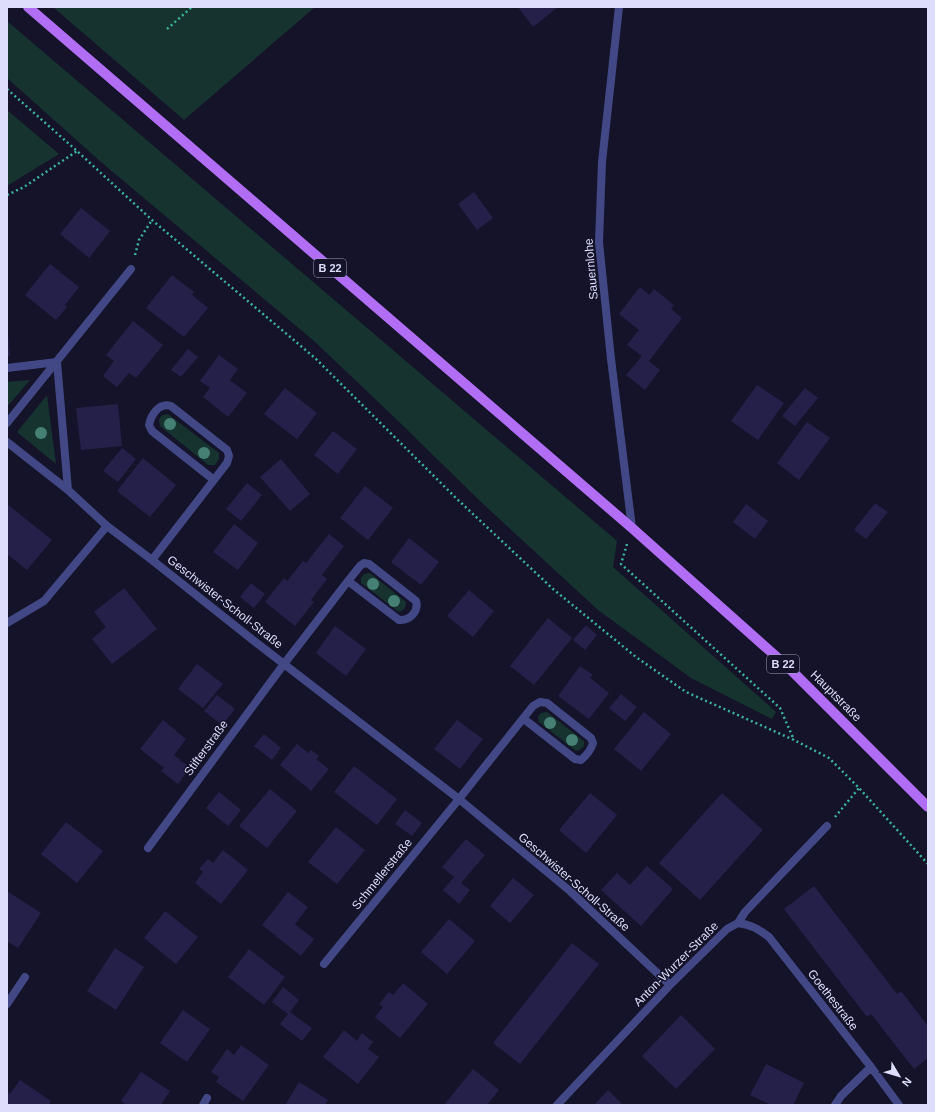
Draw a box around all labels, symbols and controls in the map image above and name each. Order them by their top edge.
street label: Sauernlohe [581,237,601,300]
road number: B 22 [314,259,346,277]
street label: Geschwister-Scholl-Straße [164,553,286,652]
road number: B 22 [767,655,799,673]
street label: Hauptstraße [808,668,865,725]
street label: Stifterstraße [181,717,231,779]
street label: Geschwister-Scholl-Straße [516,830,633,934]
street label: Schmellerstraße [349,835,415,912]
street label: Anton-Wurzer-Straße [631,919,721,1009]
street label: Goethestraße [805,967,861,1033]
north arrow [879,1056,919,1096]
text: N [900,1075,914,1089]

